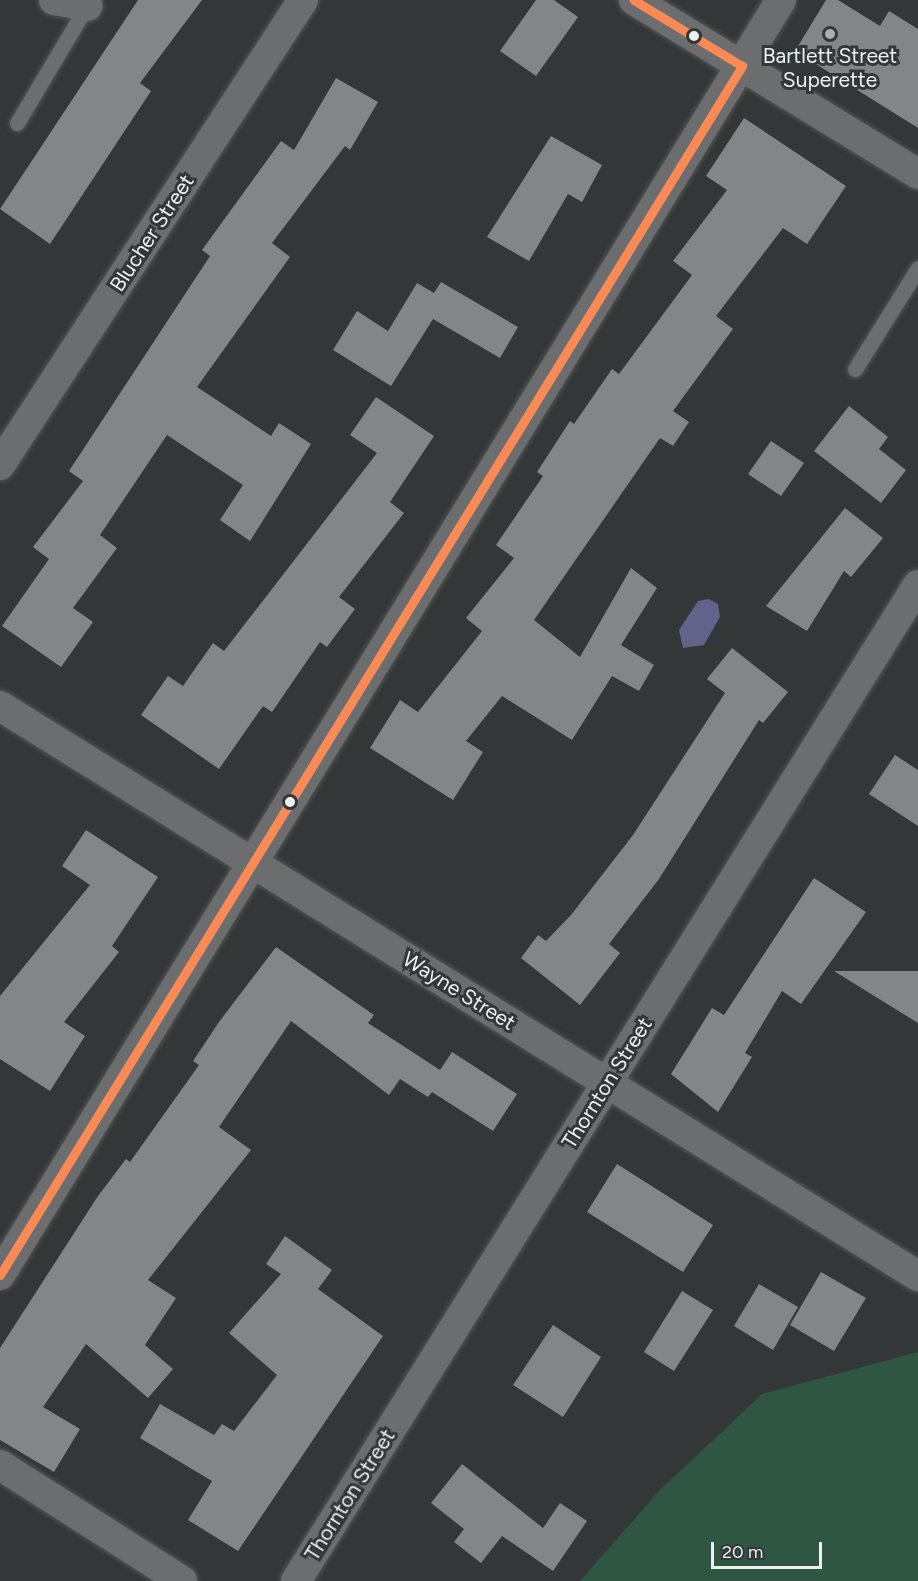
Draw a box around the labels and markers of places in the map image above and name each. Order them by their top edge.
marker: Bartlett Street Superette [823,27,837,41]
unlabelled marker [688,30,700,42]
place label: Bartlett Street Superette [763,43,897,93]
unlabelled marker [284,796,296,808]

